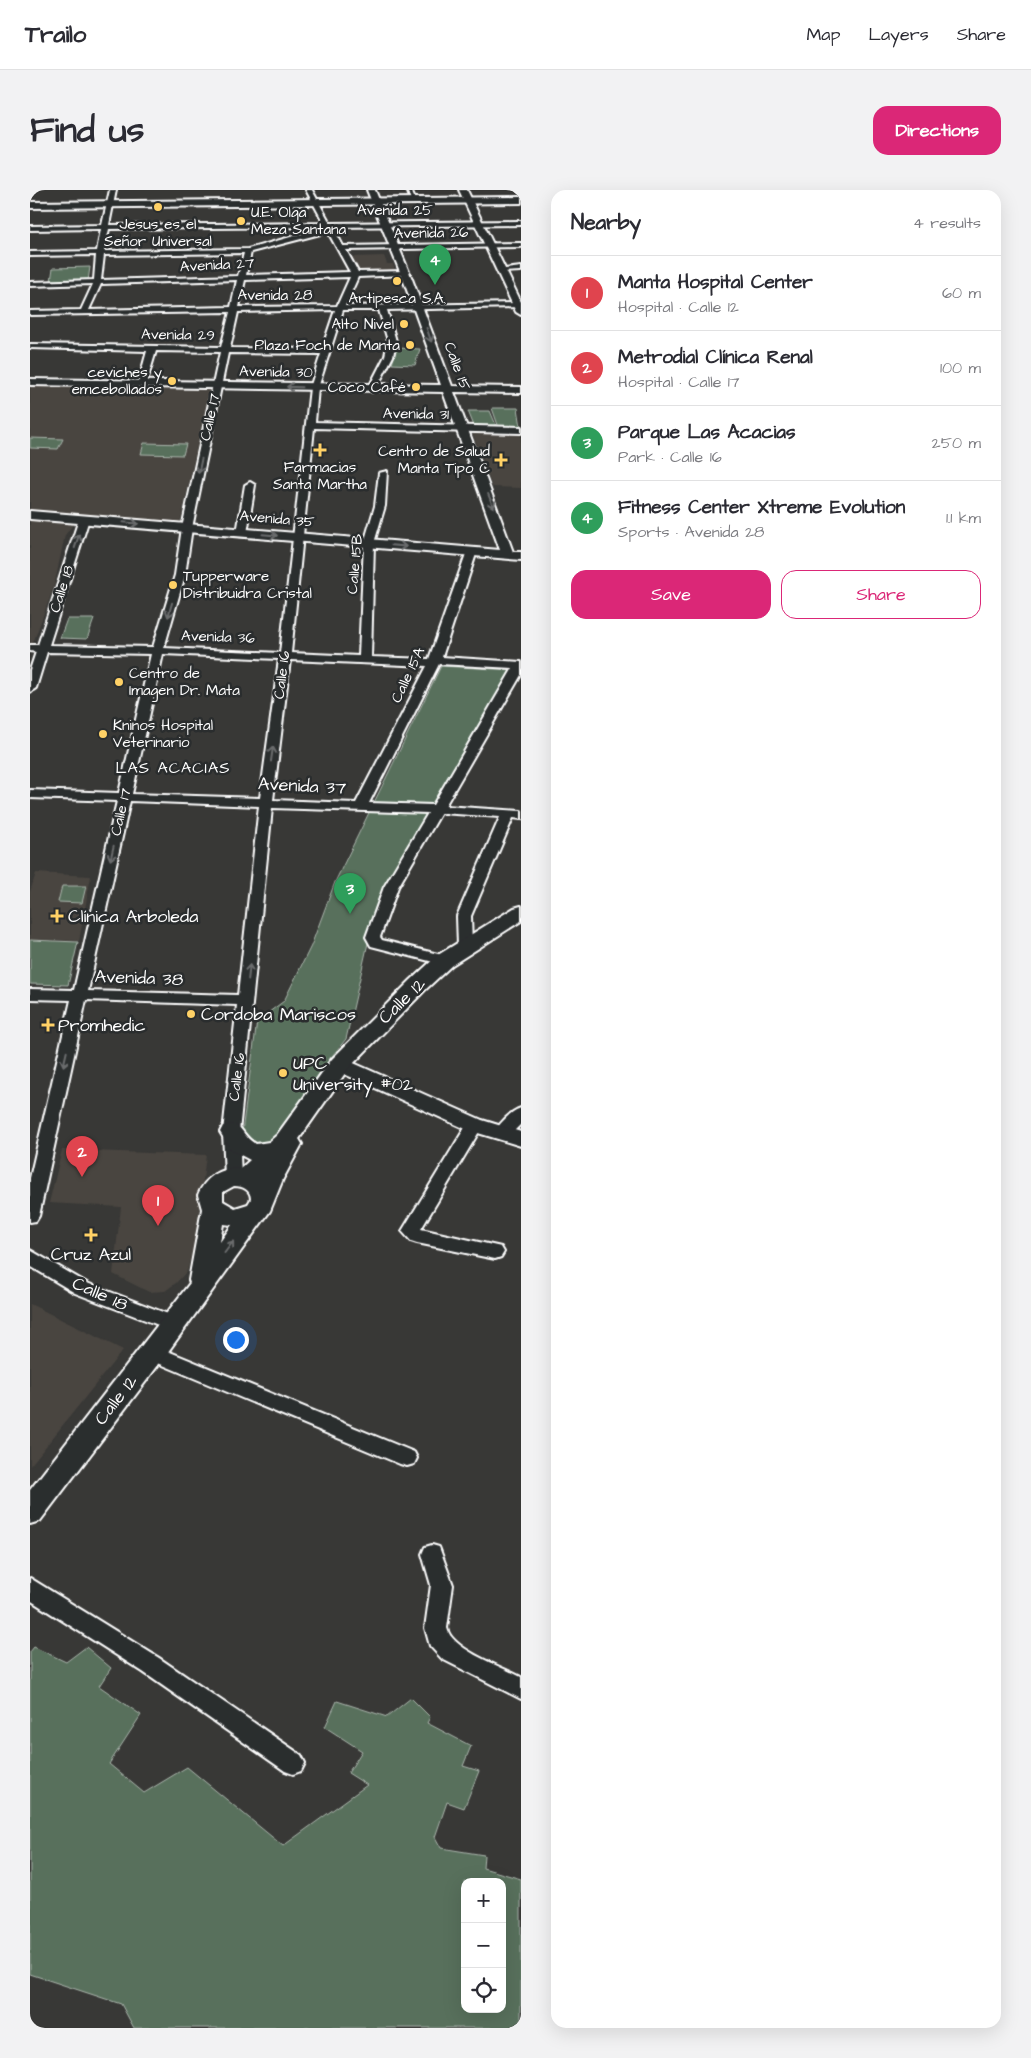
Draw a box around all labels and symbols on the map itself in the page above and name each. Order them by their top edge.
street label: Avenida 25 [357,200,433,221]
marker: Jesus es el Señor Universal [152,201,164,213]
place label: U.E. Olga Meza Santana [251,202,347,240]
place label: Jesus es el Señor Universal [104,214,212,252]
marker: U.E. Olga Meza Santana [235,215,247,227]
street label: Avenida 26 [394,222,469,244]
pin: 4 [419,244,451,285]
street label: Avenida 27 [179,253,255,277]
marker: Artipesca S.A. [391,275,403,287]
street label: Avenida 28 [238,285,313,306]
place label: Artipesca S.A. [349,288,445,309]
place label: Alto Nivel [332,314,394,335]
marker: Alto Nivel [398,318,410,330]
street label: Avenida 29 [141,324,215,346]
one-way arrow [425,327,434,342]
place label: Plaza Foch de Manta [255,335,400,356]
marker: Plaza Foch de Manta [404,339,416,351]
street label: Calle 15 [439,339,475,393]
street label: Avenida 30 [239,361,314,383]
place label: ceviches y emcebollados [72,362,162,400]
marker: ceviches y emcebollados [166,375,178,387]
place label: Coco Café [328,377,406,398]
marker: Coco Café [410,381,422,393]
one-way arrow [286,383,302,392]
street label: Calle 17 [195,391,225,443]
street label: Avenida 31 [383,403,449,425]
place label: Centro de Salud Manta Tipo C [378,441,490,479]
marker: Farmacias Santa Martha [314,444,326,456]
marker: Centro de Salud Manta Tipo C [494,453,508,467]
one-way arrow [195,457,204,473]
place label: Farmacias Santa Martha [273,457,367,495]
one-way arrow [486,493,496,508]
street label: Avenida 35 [239,505,316,533]
one-way arrow [123,518,139,528]
one-way arrow [262,530,278,540]
street label: Calle 15B [342,533,368,595]
one-way arrow [73,534,82,550]
one-way arrow [390,541,406,550]
street label: Calle 18 [44,562,80,615]
place label: Tupperware Distribuidra Cristal [183,566,312,604]
marker: Tupperware Distribuidra Cristal [167,579,179,591]
one-way arrow [165,601,175,617]
street label: Avenida 36 [181,625,256,649]
street label: Calle 15A [386,643,430,706]
street label: Calle 16 [269,649,295,700]
place label: Centro de Imagen Dr. Mata [129,663,240,702]
marker: Centro de Imagen Dr. Mata [113,676,125,688]
place label: Kninos Hospital Veterinario [113,715,213,753]
marker: Kninos Hospital Veterinario [97,728,109,740]
one-way arrow [267,746,277,762]
district label: LAS ACACIAS [115,757,231,779]
street label: Avenida 37 [257,771,347,801]
street label: Calle 17 [105,786,137,838]
one-way arrow [107,844,116,860]
pin: 3 [334,873,366,914]
place label: Clínica Arboleda [68,904,198,929]
marker: Clínica Arboleda [50,909,64,923]
street label: Avenida 38 [94,964,184,992]
one-way arrow [244,964,254,980]
street label: Calle 12 [373,972,432,1030]
place label: Cordoba Mariscos [201,1002,356,1027]
marker: Cordoba Mariscos [185,1008,197,1020]
place label: Promhedic [58,1013,146,1038]
marker: Promhedic [42,1019,54,1031]
one-way arrow [60,1051,69,1067]
street label: Calle 16 [224,1051,250,1102]
place label: UPC University #02 [293,1051,414,1098]
marker: UPC University #02 [277,1067,289,1079]
pin: 2 [66,1136,98,1177]
pin: 1 [142,1185,174,1226]
marker: Cruz Azul [85,1229,97,1241]
one-way arrow [224,1240,234,1254]
place label: Cruz Azul [51,1242,131,1267]
street label: Calle 18 [68,1271,132,1317]
your location [223,1327,249,1353]
street label: Calle 12 [89,1369,144,1430]

